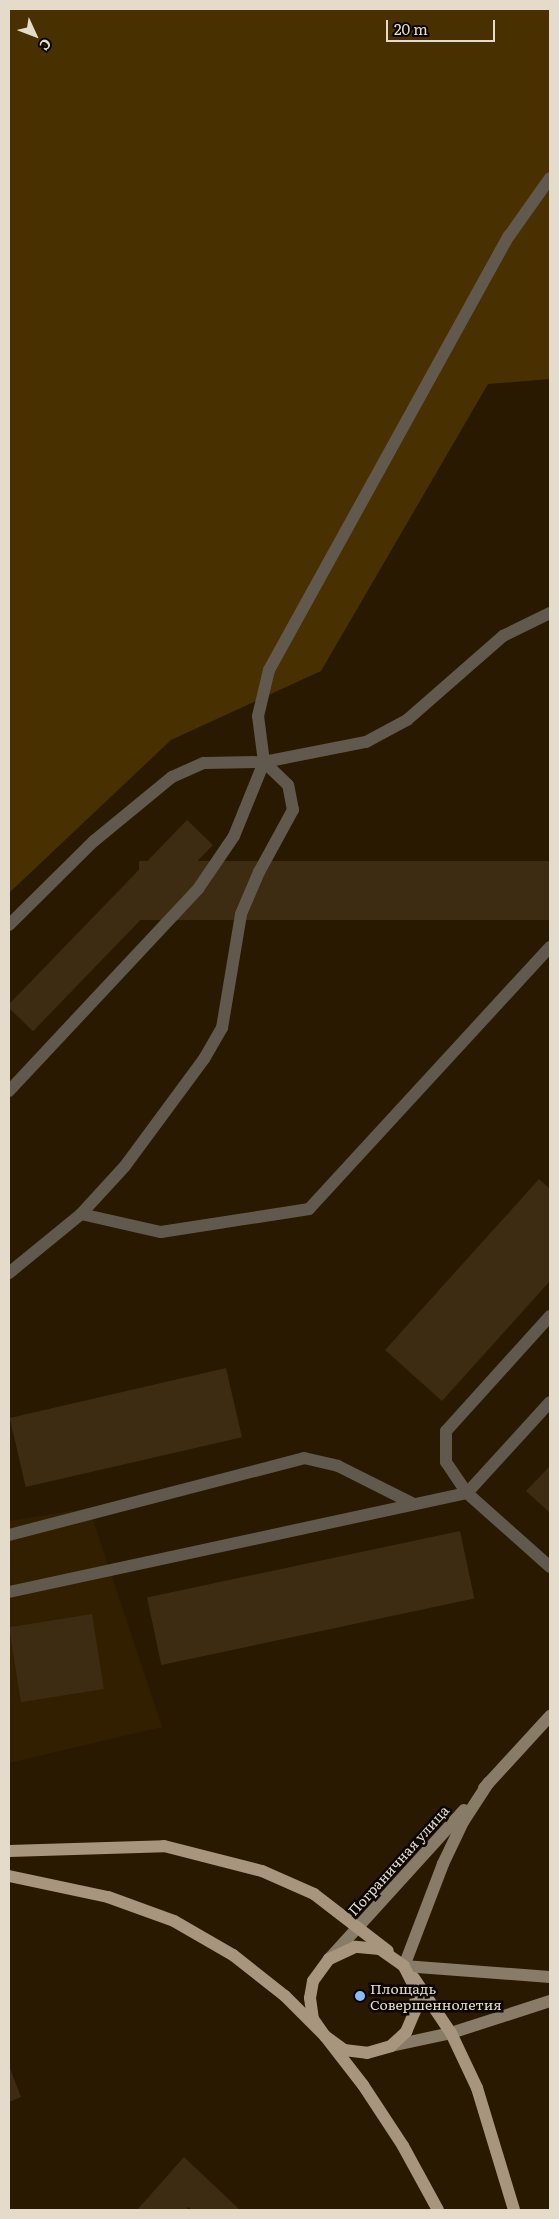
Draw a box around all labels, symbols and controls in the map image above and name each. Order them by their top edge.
north arrow [10,10,60,60]
scale bar [389,10,498,42]
text: 20 m [394,17,428,40]
text: С [35,35,57,56]
street label: Пограничная улица [344,1802,452,1918]
place label: Площадь Совершеннолетия [370,1980,502,2012]
marker: Площадь Совершеннолетия [354,1990,366,2002]

